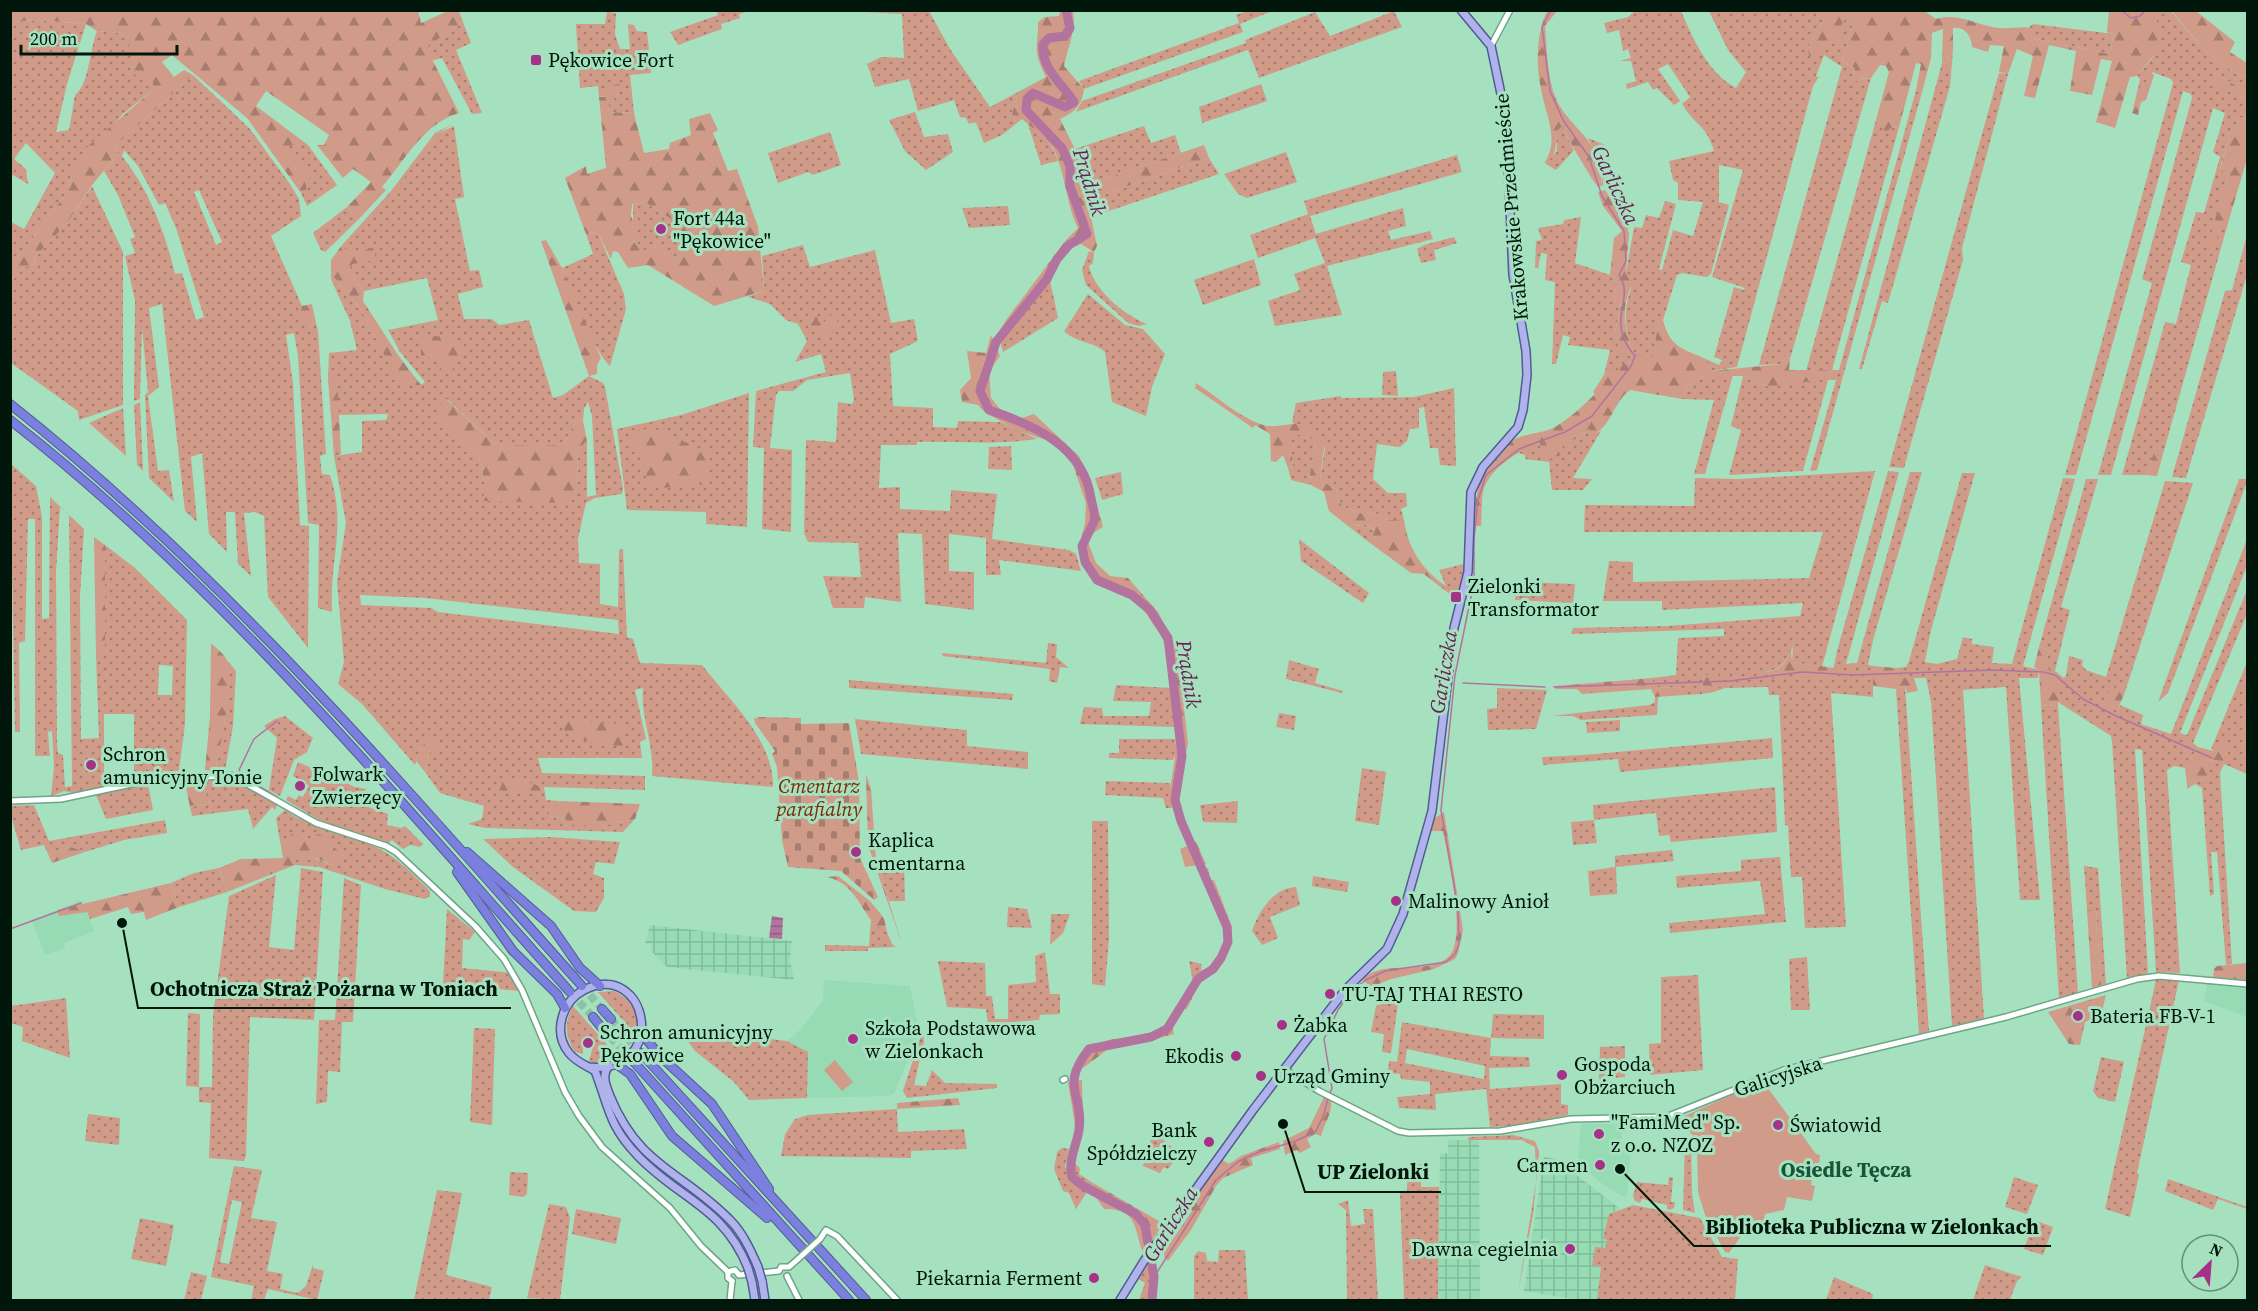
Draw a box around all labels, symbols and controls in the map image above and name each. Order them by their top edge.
scale bar [21,18,177,56]
text: 200 m [30,26,77,51]
place label: Pękowice Fort [548,46,674,74]
marker: Pękowice Fort [529,53,543,67]
street label: Krakowskie Przedmieście [1487,92,1535,322]
water label: Garliczka [1585,141,1647,229]
water label: Prądnik [1066,144,1114,219]
place label: Fort 44a "Pękowice" [673,204,771,255]
marker: Fort 44a "Pękowice" [654,222,668,236]
place label: Zielonki Transformator [1468,572,1599,623]
marker: Zielonki Transformator [1449,590,1463,604]
water label: Garliczka [1422,628,1464,716]
water label: Prądnik [1169,637,1209,711]
place label: Schron amunicyjny Tonie [103,740,262,791]
marker: Schron amunicyjny Tonie [84,758,98,772]
place label: Folwark Zwierzęcy [312,760,402,811]
park label: Cmentarz parafialny [774,772,862,823]
marker: Folwark Zwierzęcy [293,779,307,793]
place label: Kaplica cmentarna [868,826,966,877]
marker: Kaplica cmentarna [849,845,863,859]
place label: Malinowy Anioł [1408,887,1549,915]
marker: Malinowy Anioł [1389,894,1403,908]
callout: Ochotnicza Straż Pożarna w Toniach [138,969,511,1008]
text: Ochotnicza Straż Pożarna w Toniach [150,974,498,1003]
place label: TU-TAJ THAI RESTO [1342,980,1523,1008]
marker: TU-TAJ THAI RESTO [1323,987,1337,1001]
place label: Bateria FB-V-1 [2090,1002,2216,1030]
marker: Bateria FB-V-1 [2071,1009,2085,1023]
place label: Żabka [1294,1011,1348,1039]
place label: Szkoła Podstawowa w Zielonkach [865,1014,1037,1065]
place label: Schron amunicyjny Pękowice [600,1018,774,1069]
marker: Żabka [1275,1018,1289,1032]
marker: Szkoła Podstawowa w Zielonkach [846,1032,860,1046]
marker: Schron amunicyjny Pękowice [581,1036,595,1050]
place label: Ekodis [1164,1042,1224,1070]
street label: Galicyjska [1730,1048,1826,1103]
marker: Ekodis [1229,1049,1243,1063]
place label: Gospoda Obżarciuch [1574,1050,1676,1101]
place label: Urząd Gminy [1273,1062,1391,1090]
marker: Gospoda Obżarciuch [1555,1068,1569,1082]
marker: Urząd Gminy [1254,1069,1268,1083]
place label: "FamiMed" Sp. z o.o. NZOZ [1611,1108,1741,1159]
place label: Światowid [1790,1111,1882,1139]
place label: Bank Spółdzielczy [1087,1116,1198,1167]
marker: Światowid [1771,1118,1785,1132]
marker: "FamiMed" Sp. z o.o. NZOZ [1592,1127,1606,1141]
marker: Bank Spółdzielczy [1202,1135,1216,1149]
place label: Carmen [1517,1151,1588,1179]
callout: UP Zielonki [1305,1153,1441,1192]
district label: Osiedle Tęcza [1781,1155,1912,1184]
text: UP Zielonki [1317,1157,1429,1186]
marker: Carmen [1593,1158,1607,1172]
water label: Garliczka [1136,1181,1204,1267]
callout: Biblioteka Publiczna w Zielonkach [1694,1207,2051,1246]
text: Biblioteka Publiczna w Zielonkach [1705,1212,2039,1241]
north arrow [2180,1233,2240,1293]
place label: Dawna cegielnia [1411,1235,1559,1263]
text: N [2206,1237,2227,1262]
marker: Dawna cegielnia [1563,1242,1577,1256]
place label: Piekarnia Ferment [916,1264,1082,1292]
marker: Piekarnia Ferment [1087,1271,1101,1285]

